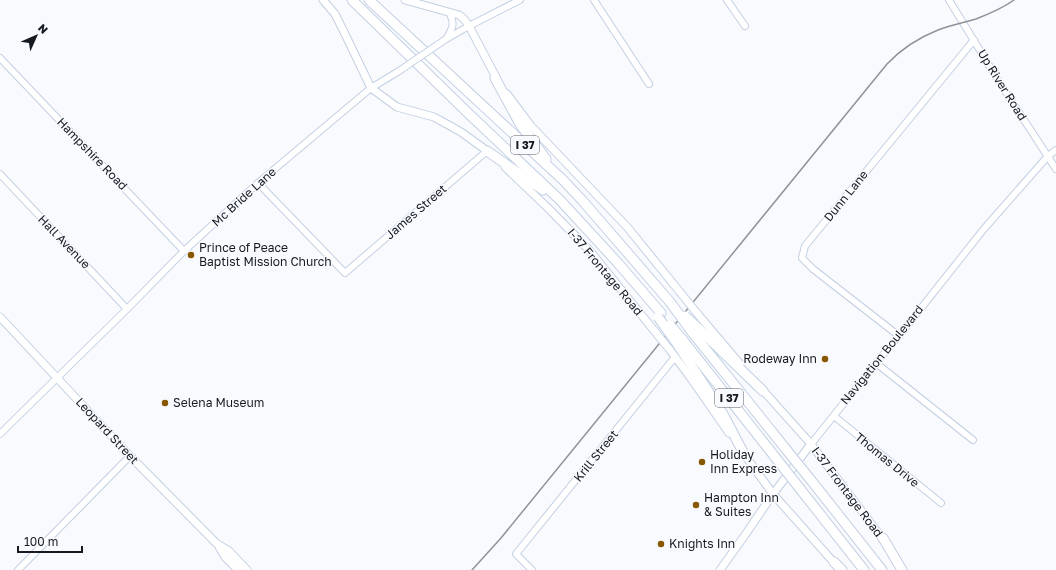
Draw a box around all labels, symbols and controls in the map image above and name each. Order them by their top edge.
north arrow [16,16,56,56]
text: N [36,21,51,36]
street label: Up River Road [975,46,1030,123]
street label: Hampshire Road [54,114,131,193]
road number: I 37 [511,136,539,154]
street label: Mc Bride Lane [208,164,279,229]
street label: Dunn Lane [820,167,871,224]
street label: James Street [382,181,449,242]
street label: Hall Avenue [35,212,94,272]
street label: I-37 Frontage Road [565,225,646,318]
place label: Prince of Peace Baptist Mission Church [199,240,332,269]
marker: Prince of Peace Baptist Mission Church [186,250,196,260]
street label: Navigation Boulevard [837,302,926,407]
place label: Rodeway Inn [743,351,817,366]
marker: Rodeway Inn [820,354,830,364]
road number: I 37 [715,389,743,407]
street label: Leopard Street [73,394,142,467]
place label: Selena Museum [173,395,264,410]
marker: Selena Museum [160,398,170,408]
street label: Krill Street [570,427,621,485]
street label: Thomas Drive [852,429,923,490]
street label: I-37 Frontage Road [809,444,886,540]
place label: Holiday Inn Express [710,447,777,476]
marker: Holiday Inn Express [697,457,707,467]
place label: Hampton Inn & Suites [704,490,779,519]
marker: Hampton Inn & Suites [691,500,701,510]
scale bar [18,528,82,554]
text: 100 m [24,534,58,549]
place label: Knights Inn [669,536,735,551]
marker: Knights Inn [656,539,666,549]

